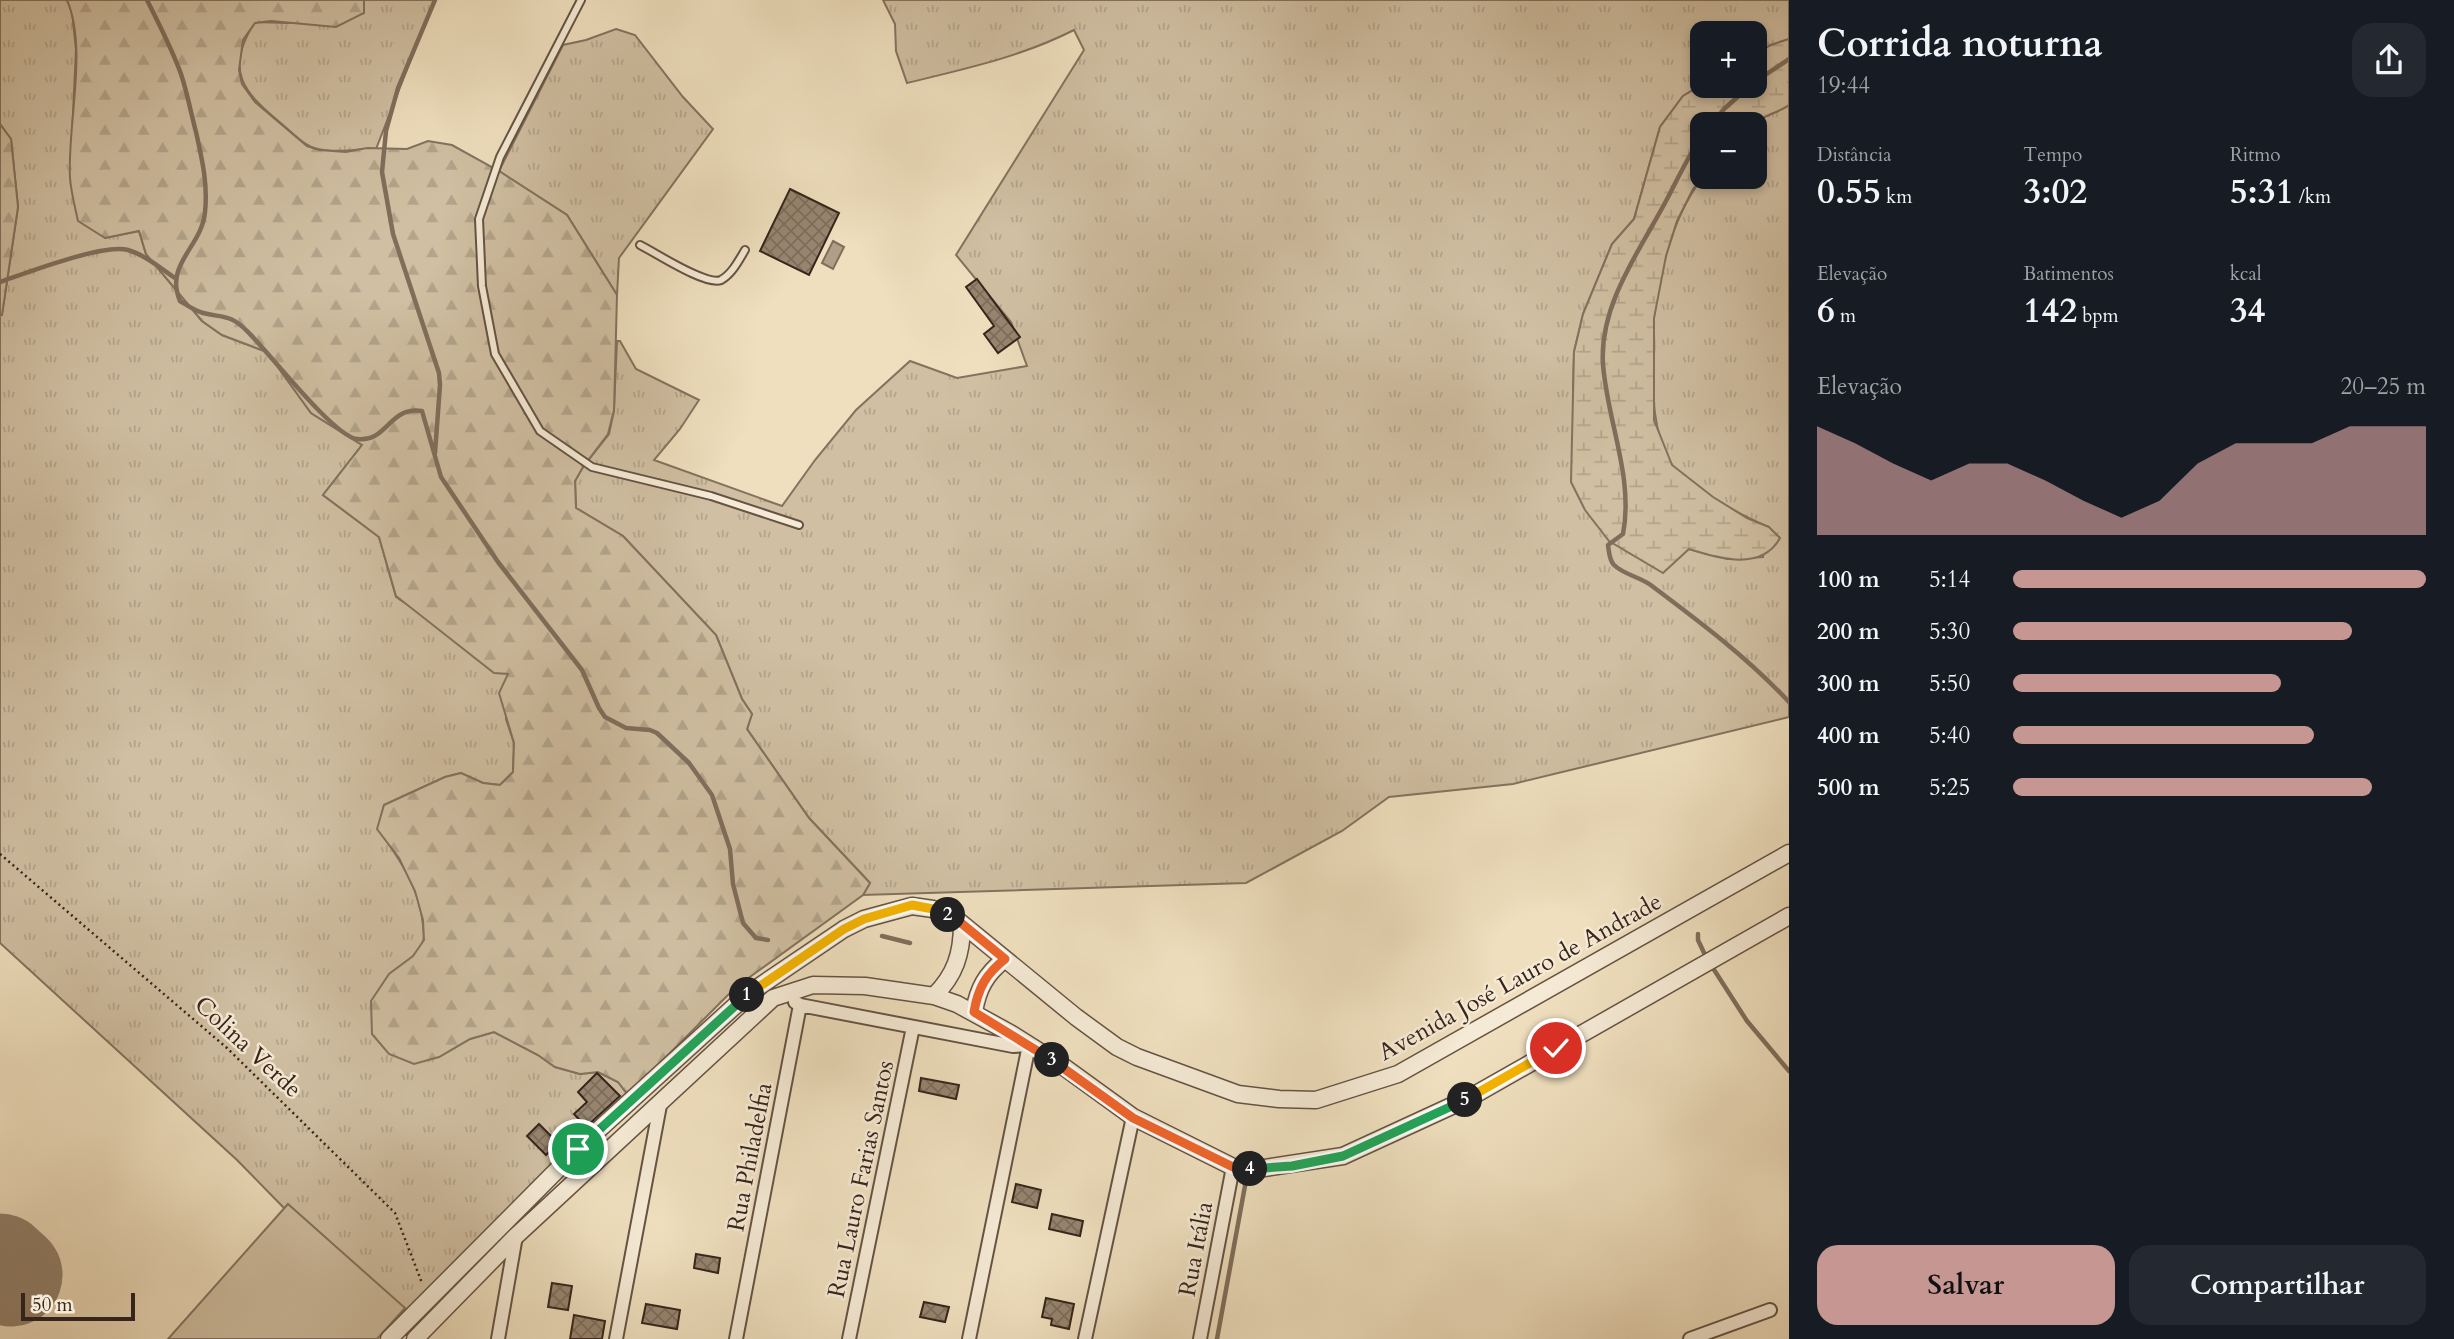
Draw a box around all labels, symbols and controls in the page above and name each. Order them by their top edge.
text: Corrida noturna [1817,18,2103,70]
map controls [1690,21,1767,189]
button: + [1690,21,1767,98]
button: share [2352,23,2426,97]
text: 19:44 [1817,70,1870,101]
button: − [1690,112,1767,189]
text: Distância [1817,142,1891,168]
text: Tempo [2023,142,2082,168]
text: Ritmo [2230,142,2281,168]
text: 0.55 [1817,168,1881,216]
text: 3:02 [2023,168,2087,216]
text: 5:31 [2230,168,2294,216]
text: km [1881,184,1912,210]
text: /km [2294,184,2331,210]
text: Elevação [1817,261,1887,287]
text: Batimentos [2023,261,2114,287]
text: kcal [2230,261,2262,287]
text: 6 [1817,287,1835,335]
text: 142 [2023,287,2077,335]
text: 34 [2230,287,2266,335]
text: m [1835,303,1856,329]
text: bpm [2077,303,2119,329]
text: Elevação [1817,371,1902,402]
text: 20–25 m [2341,371,2426,402]
text: 100 m [1817,564,1880,595]
text: 5:14 [1929,564,1970,595]
text: 200 m [1817,616,1880,647]
text: 5:30 [1929,616,1970,647]
text: 300 m [1817,668,1880,699]
text: 5:50 [1929,668,1970,699]
text: 400 m [1817,720,1880,751]
text: 5:40 [1929,720,1970,751]
text: 500 m [1817,772,1880,803]
text: 5:25 [1929,772,1970,803]
street label: Avenida José Lauro de Andrade [1372,885,1668,1069]
pin: 2 [930,898,965,932]
text: 2 [943,901,952,927]
pin: 1 [730,978,764,1012]
text: 1 [742,981,751,1007]
street label: Colina Verde [187,989,309,1105]
pin [1526,1018,1586,1078]
icon: check [1537,1029,1575,1067]
pin: 3 [1034,1042,1070,1078]
text: 3 [1047,1046,1056,1072]
street label: Rua Lauro Farias Santos [820,1057,902,1301]
street label: Rua Philadelfia [719,1079,781,1234]
pin: 5 [1448,1082,1482,1118]
text: 5 [1460,1086,1469,1112]
pin [548,1119,608,1179]
icon: arrive [559,1130,597,1168]
pin: 4 [1232,1152,1268,1186]
text: 4 [1245,1155,1254,1181]
street label: Rua Itália [1171,1198,1221,1299]
button: Salvar [1817,1245,2115,1325]
button: Compartilhar [2129,1245,2426,1325]
scale bar [21,1290,135,1322]
text: 50 m [32,1292,73,1318]

